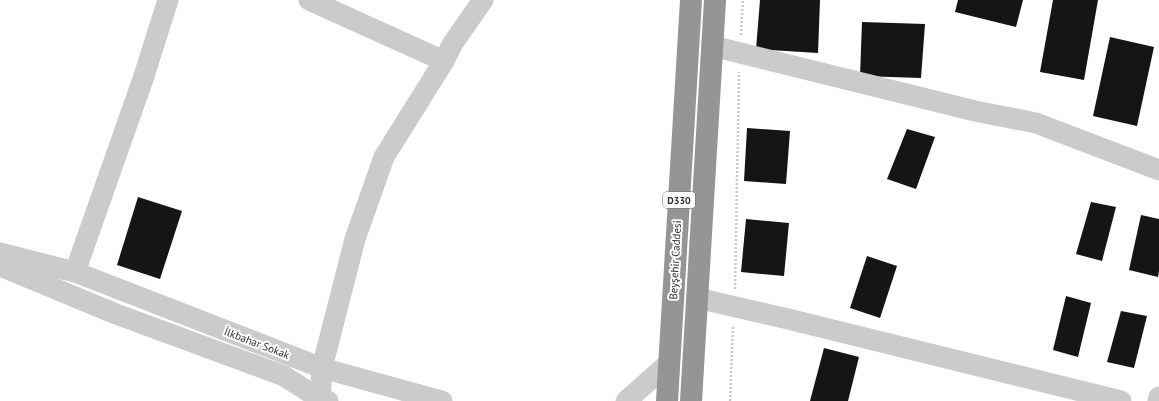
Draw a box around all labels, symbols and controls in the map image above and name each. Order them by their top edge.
road number: D330 [663,192,695,208]
street label: Beyşehir Caddesi [666,220,684,300]
street label: İlkbahar Sokak [222,324,292,362]

